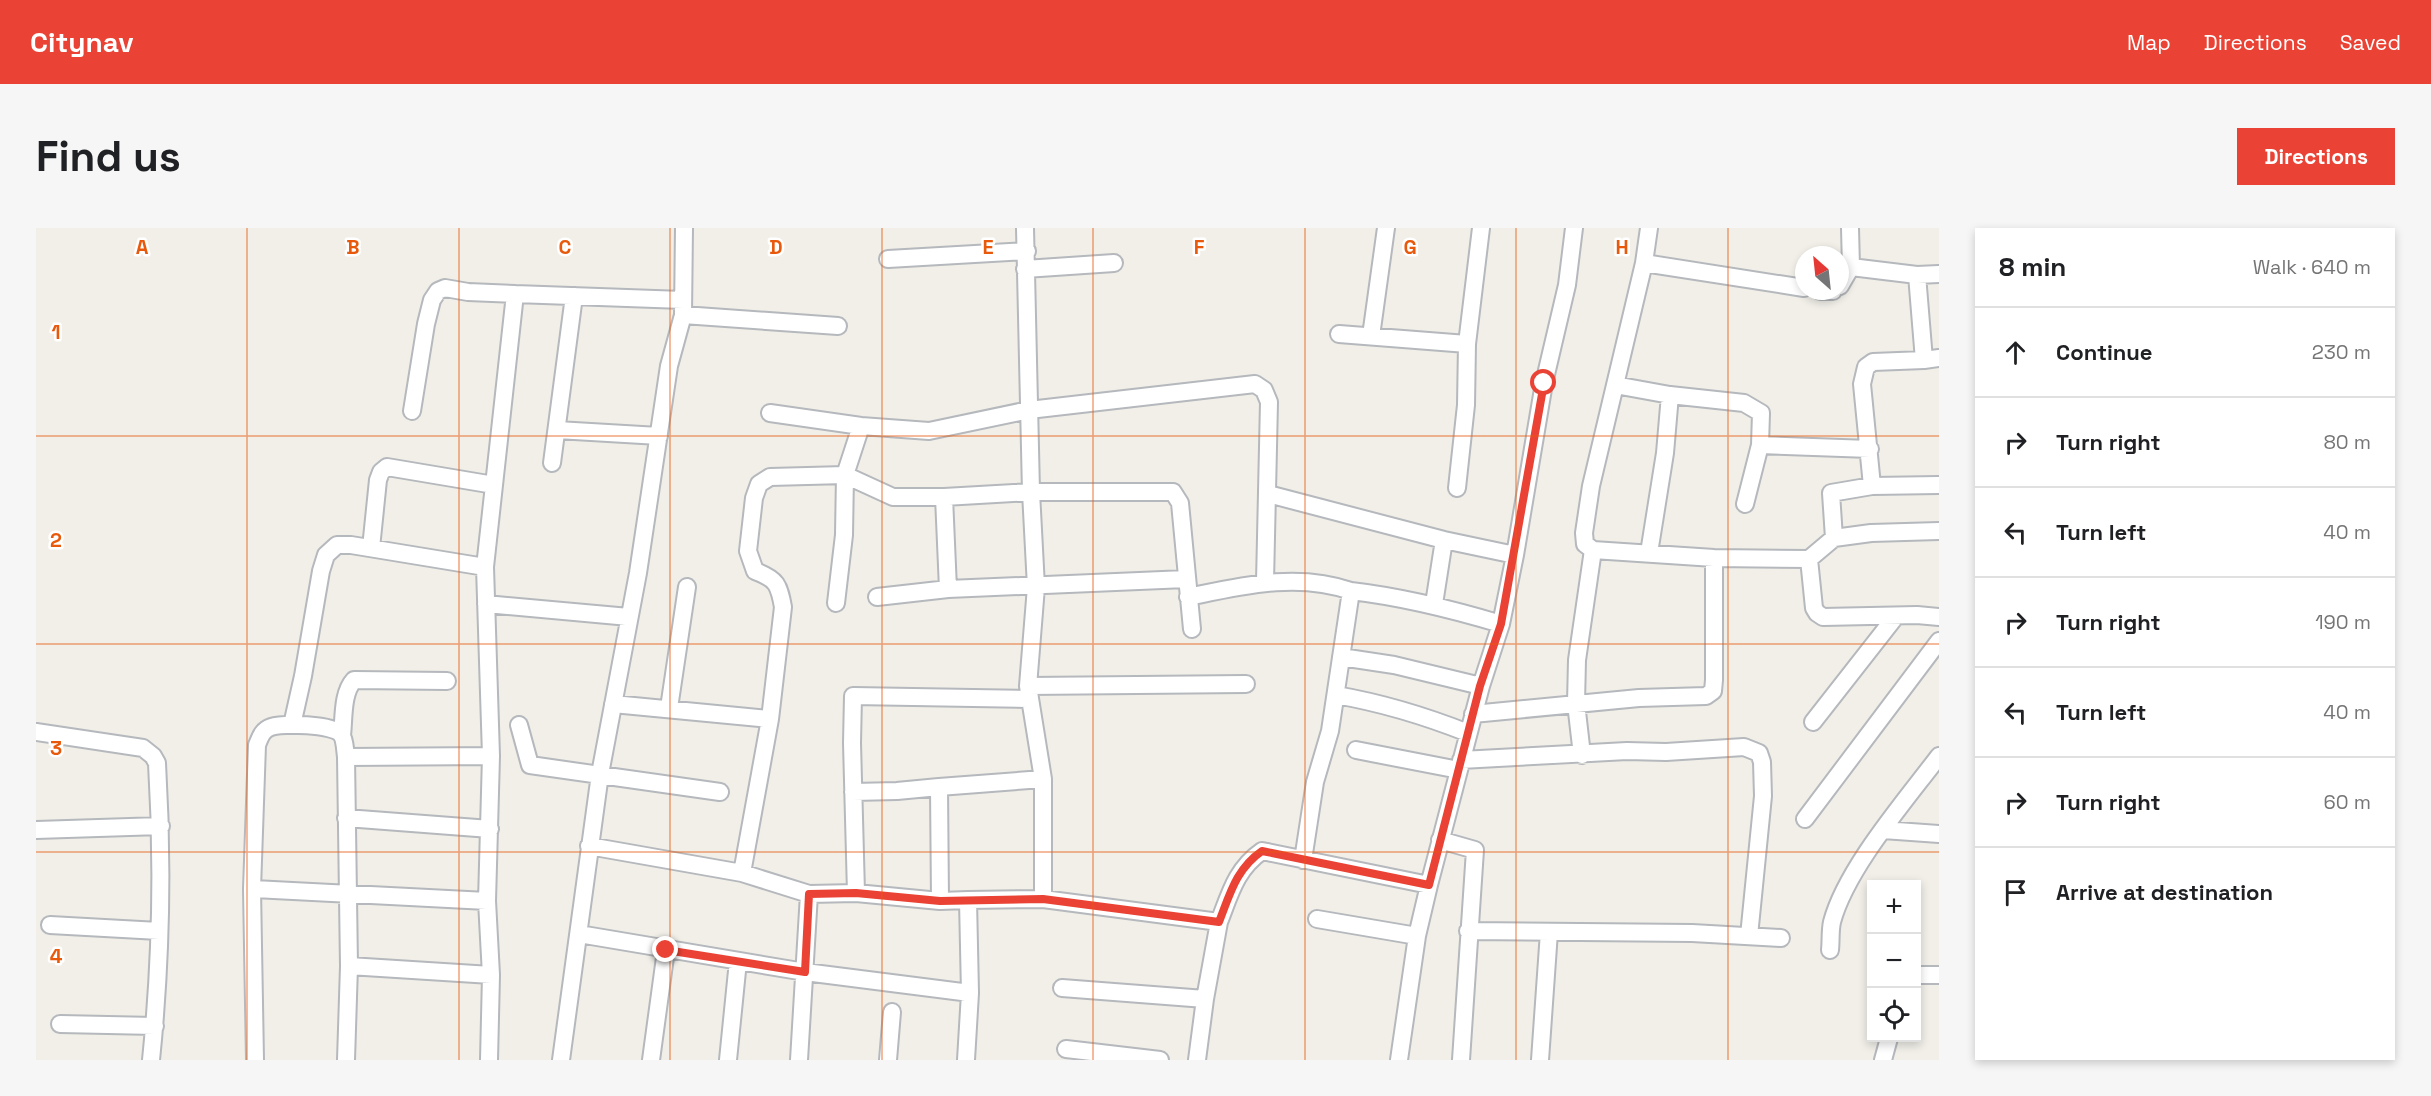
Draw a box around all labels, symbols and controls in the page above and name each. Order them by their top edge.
text: Citynav [30,24,134,60]
text: Map [2127,29,2171,56]
text: Directions [2204,29,2307,56]
text: Saved [2340,29,2401,56]
button: Directions [2237,128,2395,185]
text: Find us [36,130,181,183]
text: A [136,234,149,260]
text: B [346,234,360,260]
text: C [559,234,572,260]
text: D [769,234,783,260]
text: E [982,234,994,260]
text: F [1194,234,1205,260]
text: G [1403,234,1417,260]
text: H [1615,234,1629,260]
north arrow [1795,246,1849,300]
text: 8 min [1999,250,2066,284]
text: Walk · 640 m [2253,254,2371,280]
text: 1 [51,319,61,345]
icon: ahead [1999,336,2032,369]
text: Continue [2056,338,2152,366]
text: 230 m [2312,339,2371,365]
route start [1530,369,1556,395]
icon: right [1999,426,2032,459]
text: Turn right [2056,428,2161,456]
text: 80 m [2323,429,2371,455]
icon: left [1999,516,2032,549]
text: Turn left [2056,518,2146,546]
text: 40 m [2323,519,2371,545]
text: 2 [50,527,62,553]
icon: right [1999,606,2032,639]
text: Turn right [2056,608,2161,636]
text: 190 m [2315,609,2371,635]
icon: left [1999,696,2032,729]
text: Turn left [2056,698,2146,726]
text: 40 m [2323,699,2371,725]
text: 3 [50,735,62,761]
icon: right [1999,786,2032,819]
text: Turn right [2056,788,2161,816]
text: 60 m [2324,789,2371,815]
icon: arrive [1999,876,2032,909]
text: Arrive at destination [2056,878,2273,906]
map controls [1867,880,1921,1042]
button: + [1867,880,1921,934]
button: − [1867,934,1921,988]
route end [652,936,678,962]
text: 4 [50,943,63,969]
button: locate [1867,988,1921,1042]

